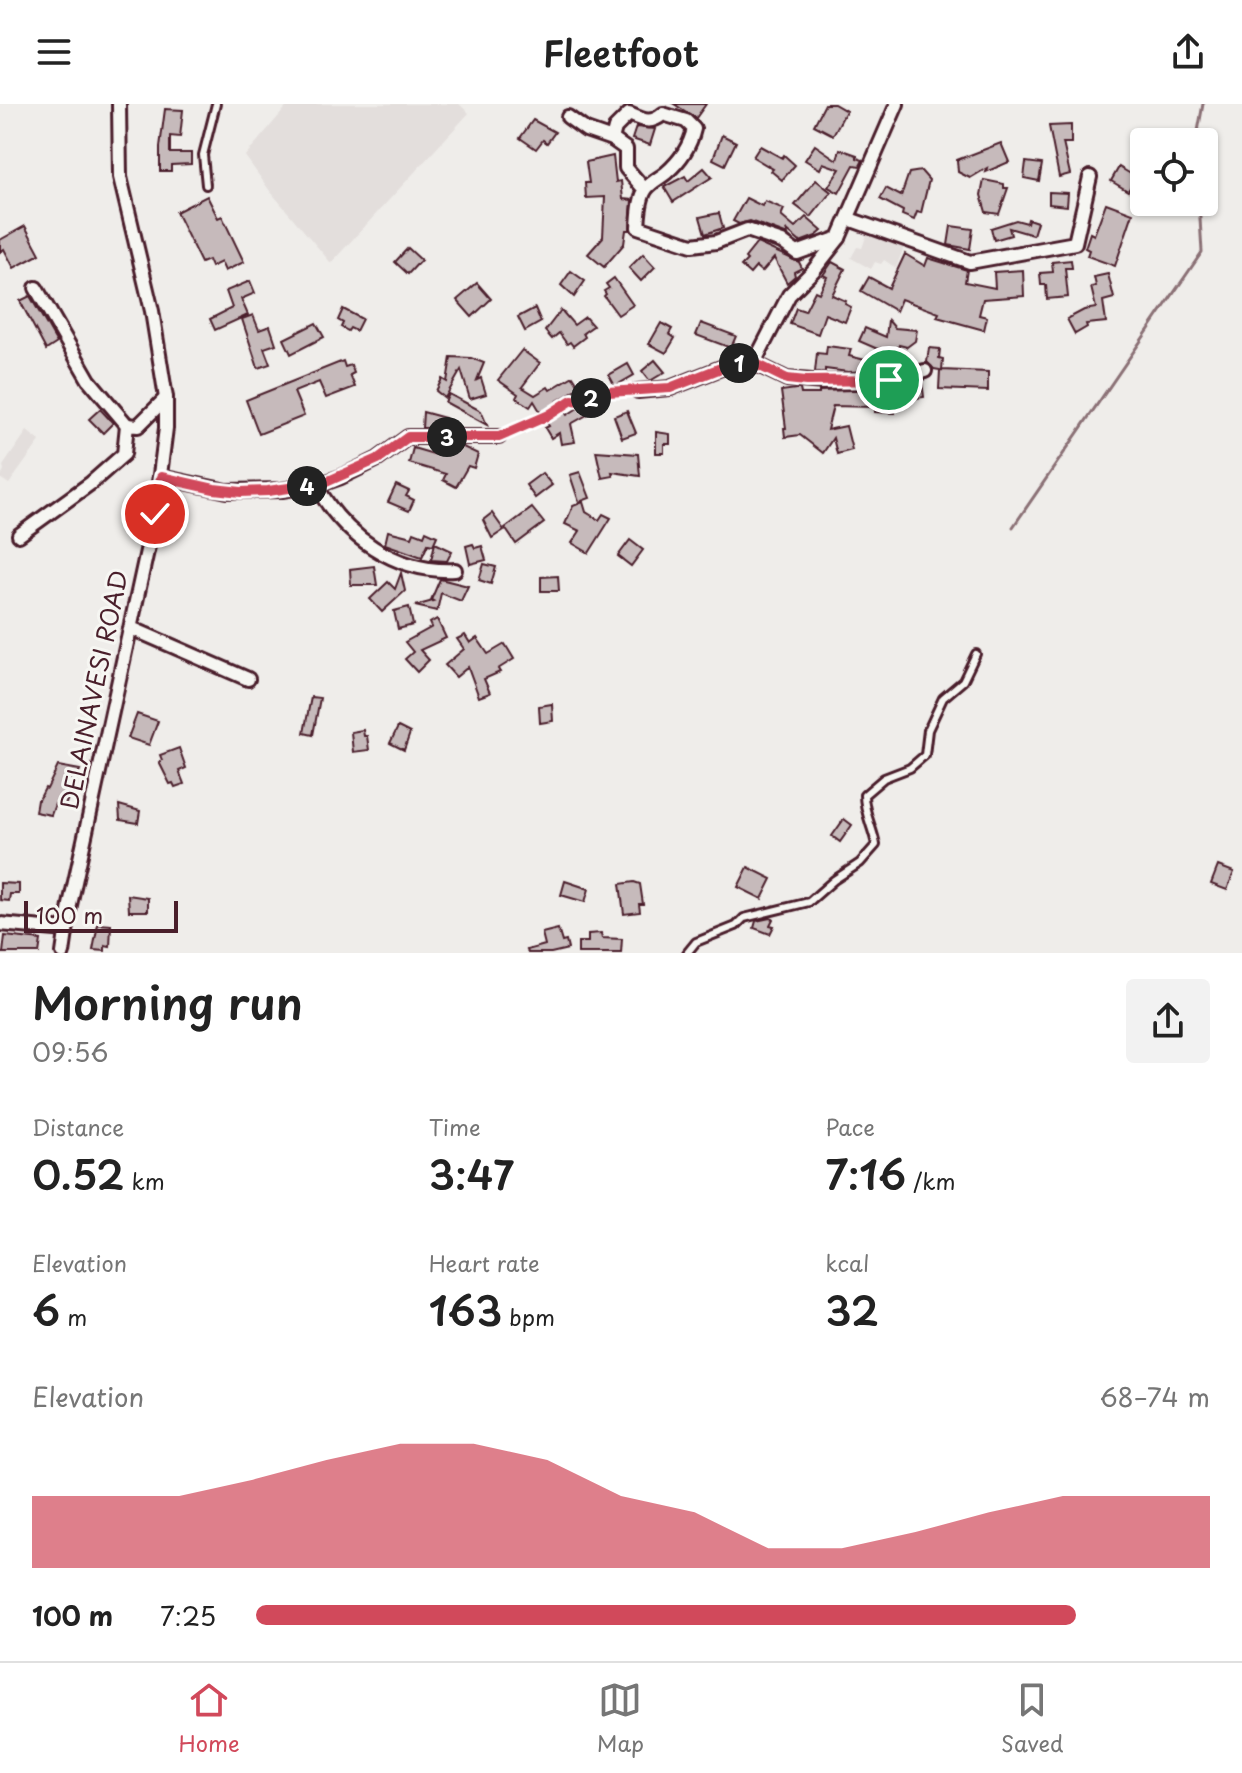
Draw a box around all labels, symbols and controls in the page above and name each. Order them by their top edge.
text: Fleetfoot [543,25,699,79]
icon: menu [32,30,76,74]
icon: share [1166,30,1210,74]
map controls [1130,128,1218,216]
button: locate [1130,128,1218,216]
pin: 1 [719,343,759,383]
text: 1 [734,346,744,379]
pin [855,346,923,414]
icon: arrive [867,358,911,402]
pin: 2 [571,378,611,418]
text: 2 [583,381,599,414]
pin: 3 [427,417,467,457]
text: 3 [440,420,454,453]
pin: 4 [287,466,327,506]
text: 4 [300,469,314,502]
pin [121,480,189,548]
icon: check [133,492,177,536]
street label: DELAINAVESI ROAD [50,567,136,812]
scale bar [24,897,178,933]
text: 100 m [36,898,103,931]
text: Morning run [32,969,303,1035]
button: share [1126,979,1210,1063]
text: 09:56 [32,1032,108,1071]
text: Distance [32,1110,124,1143]
text: Time [429,1110,481,1143]
text: Pace [825,1110,875,1143]
text: 0.52 [32,1143,124,1204]
text: 3:47 [429,1143,514,1204]
text: 7:16 [825,1143,906,1204]
text: km [124,1164,165,1197]
text: /km [906,1164,955,1197]
text: Elevation [32,1246,127,1279]
text: Heart rate [429,1246,540,1279]
text: kcal [825,1246,869,1279]
text: 6 [32,1279,60,1340]
text: 163 [429,1279,502,1340]
text: 32 [825,1279,879,1340]
text: m [60,1300,87,1333]
text: bpm [502,1300,555,1333]
text: Elevation [32,1377,144,1416]
text: 68–74 m [1100,1377,1210,1416]
text: 100 m [32,1596,113,1635]
text: 7:25 [160,1596,216,1635]
tab: Home [179,1678,240,1759]
tab: Map [597,1678,644,1759]
tab: Saved [1001,1678,1063,1759]

